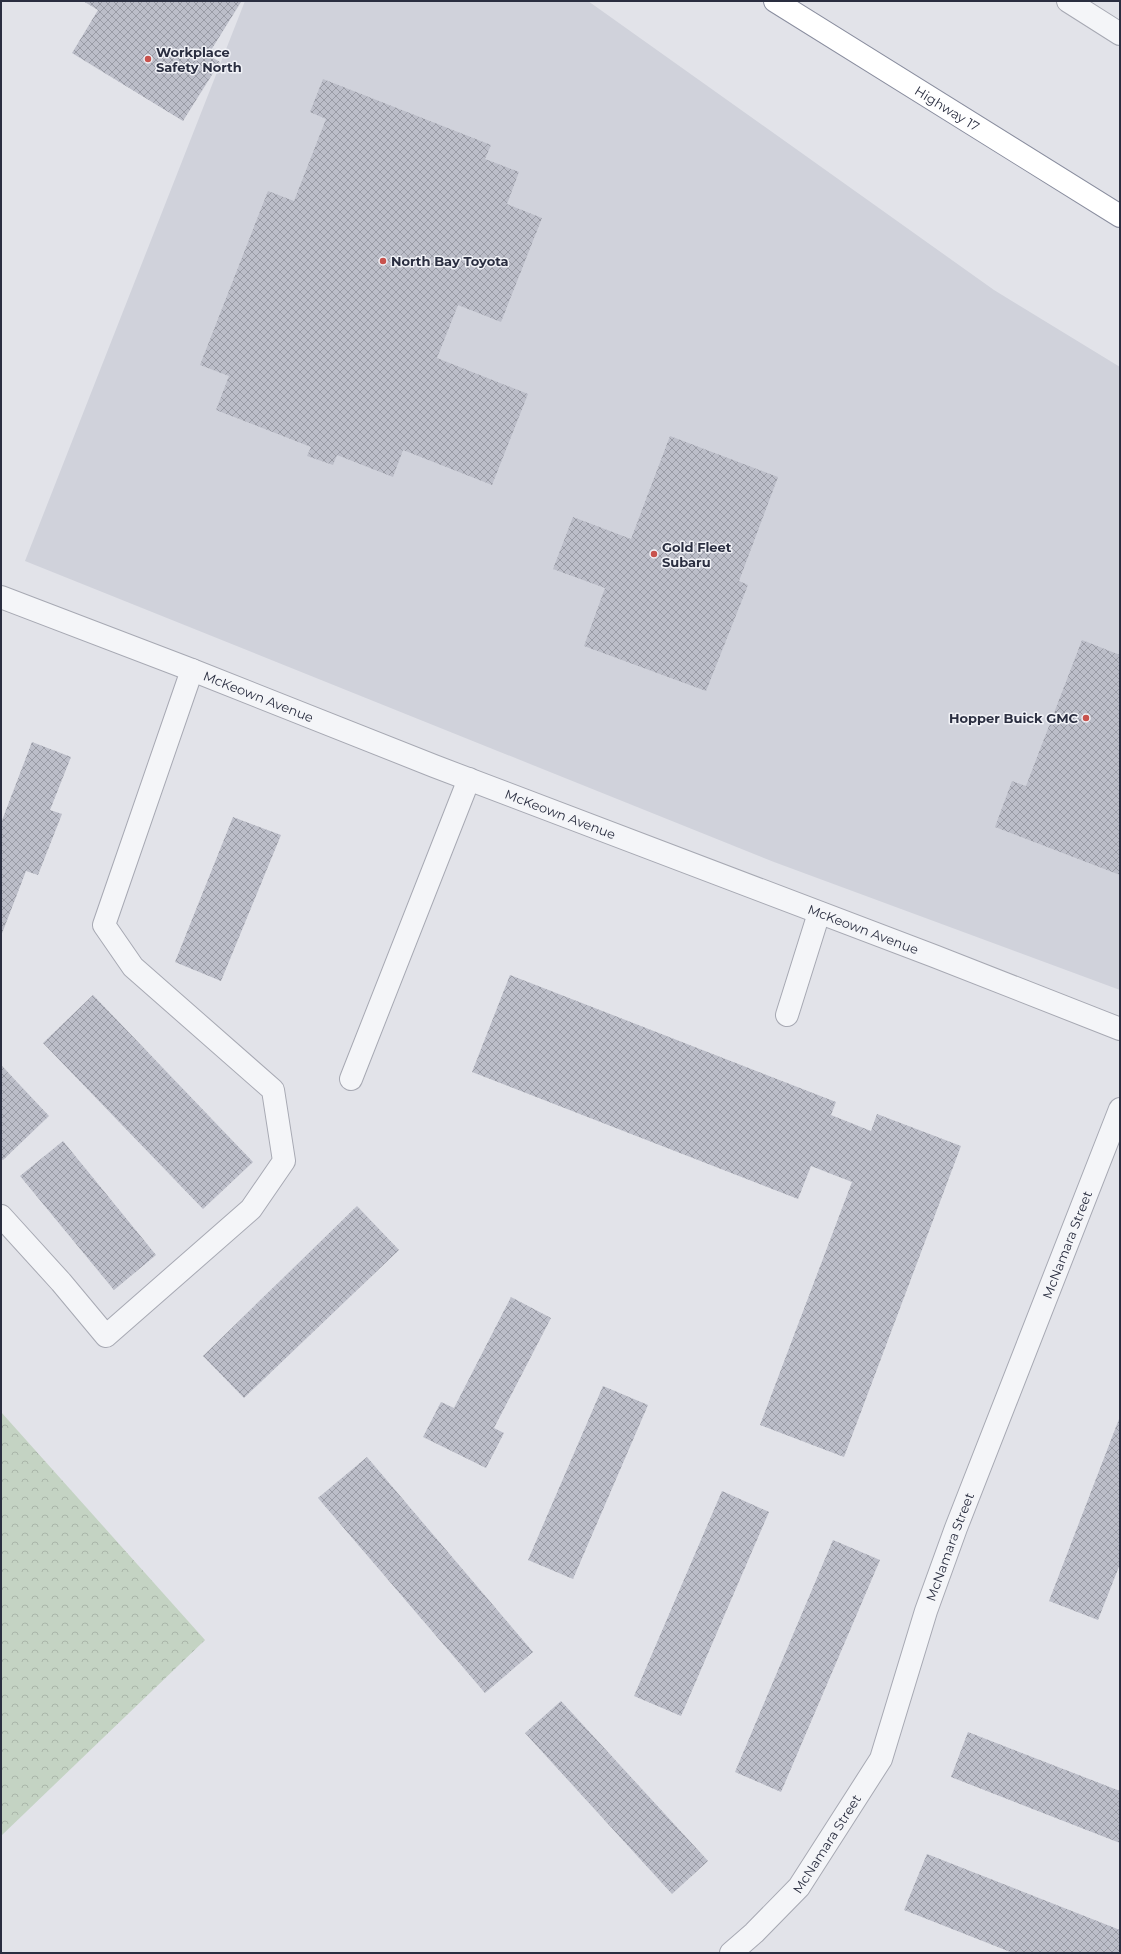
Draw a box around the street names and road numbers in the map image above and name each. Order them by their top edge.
street label: Highway 17 [912,82,983,135]
street label: McKeown Avenue [201,667,316,725]
street label: McKeown Avenue [503,786,618,842]
street label: McKeown Avenue [806,901,921,957]
street label: McNamara Street [1039,1188,1095,1301]
street label: McNamara Street [922,1490,977,1603]
street label: McNamara Street [789,1791,864,1896]

